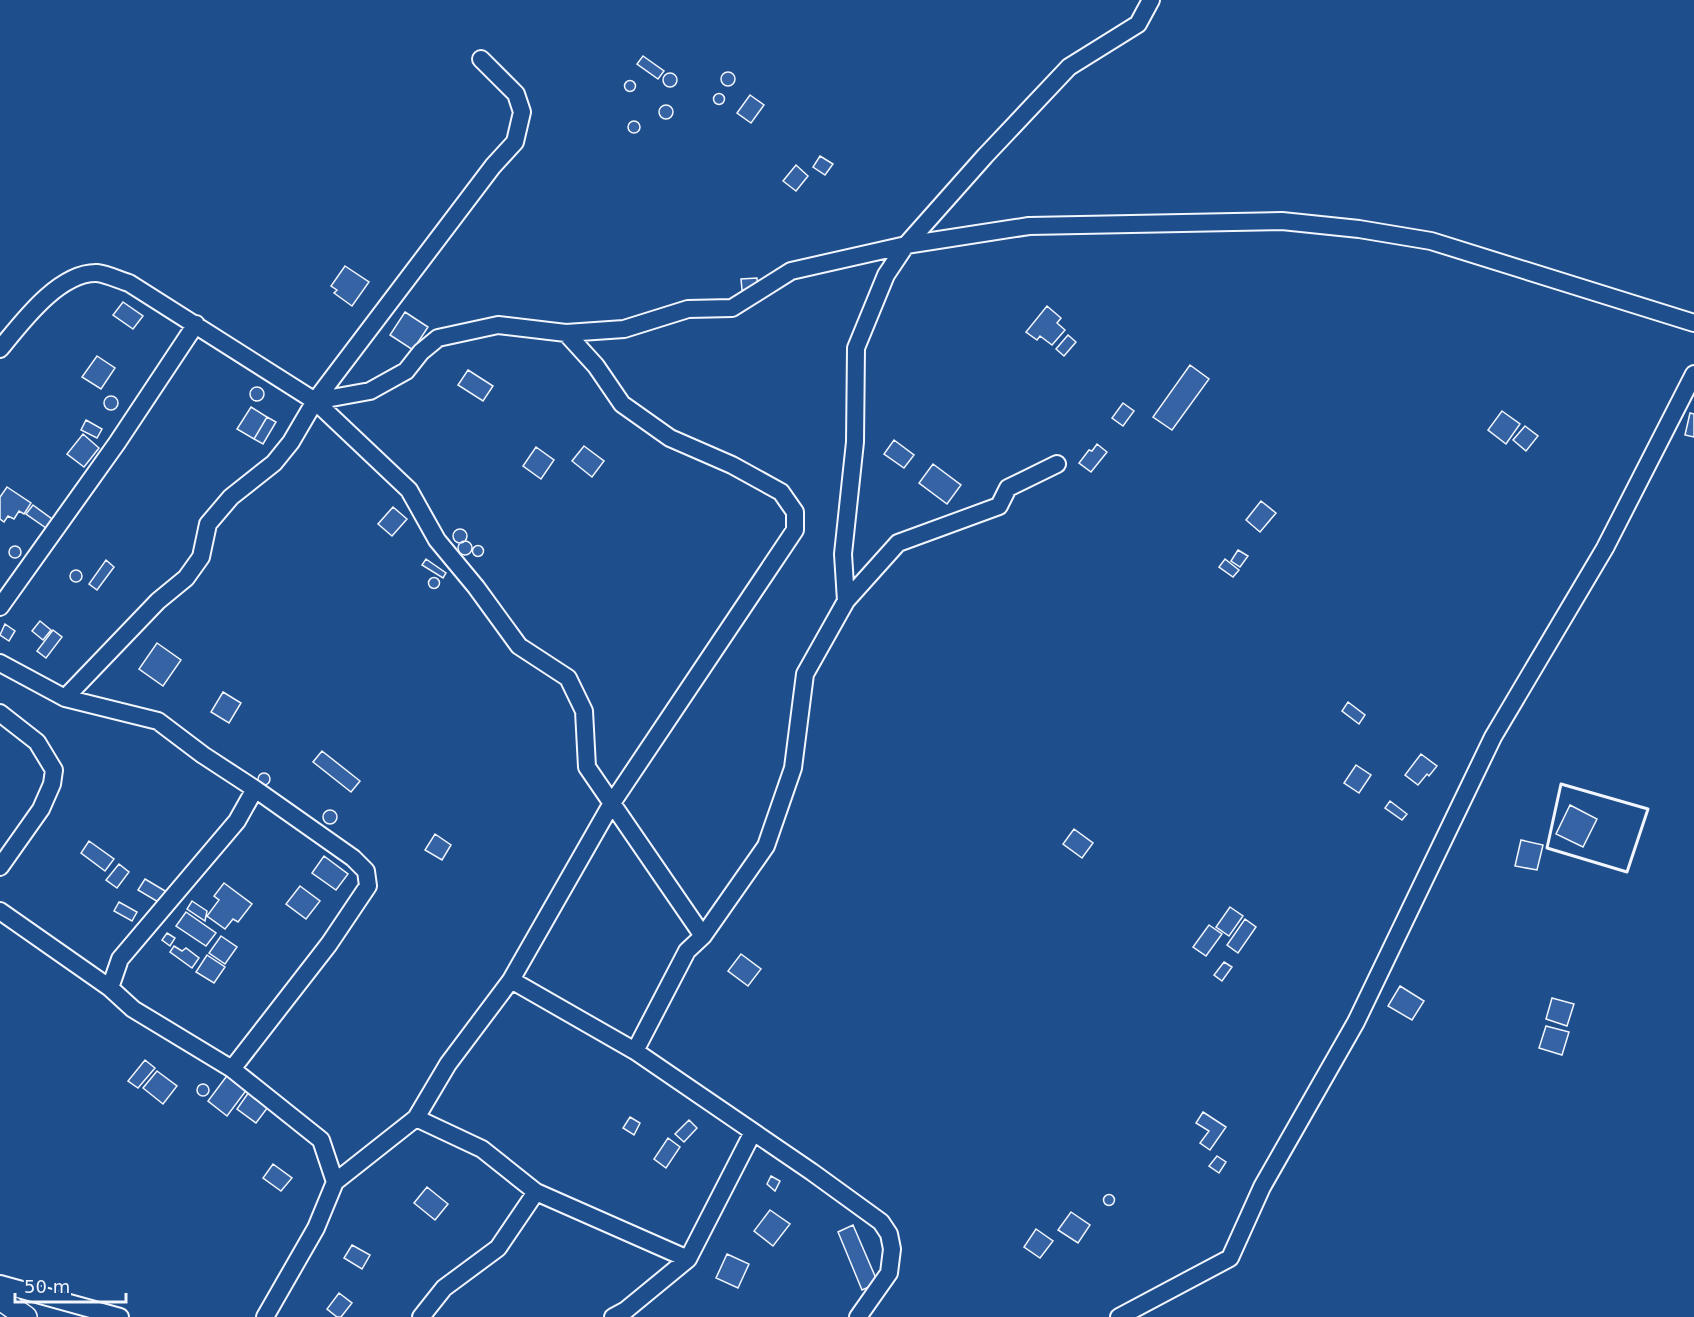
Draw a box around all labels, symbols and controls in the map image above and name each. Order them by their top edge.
scale bar [15,1266,126,1304]
text: 50 m [24,1276,70,1297]

